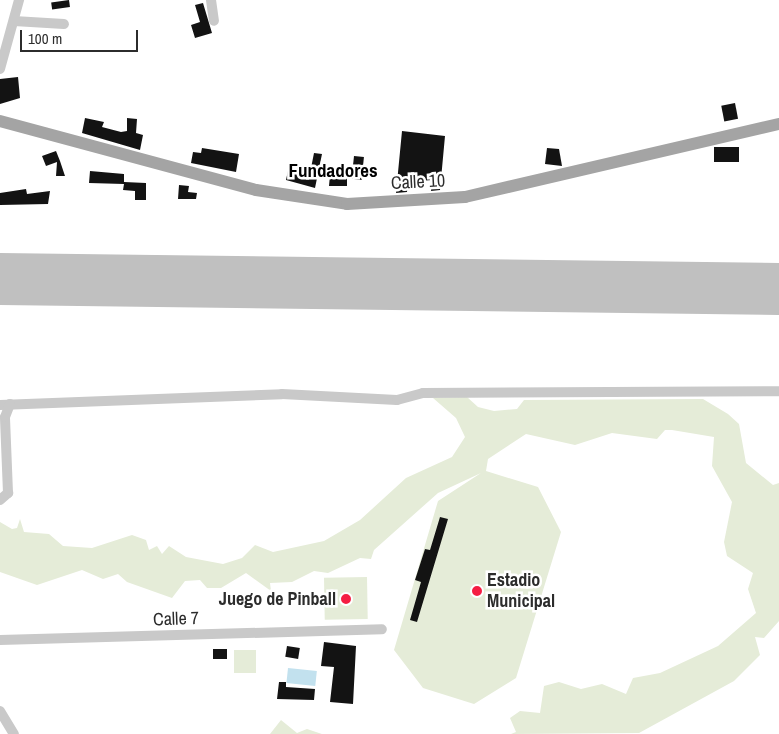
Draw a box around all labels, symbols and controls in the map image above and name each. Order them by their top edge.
scale bar [22,20,140,52]
text: 100 m [28,28,62,49]
district label: Fundadores [288,160,378,182]
street label: Calle 10 [390,170,446,194]
place label: Estadio Municipal [487,570,555,612]
marker: Estadio Municipal [471,585,483,597]
place label: Juego de Pinball [219,588,336,610]
marker: Juego de Pinball [340,593,352,605]
street label: Calle 7 [153,607,199,631]

